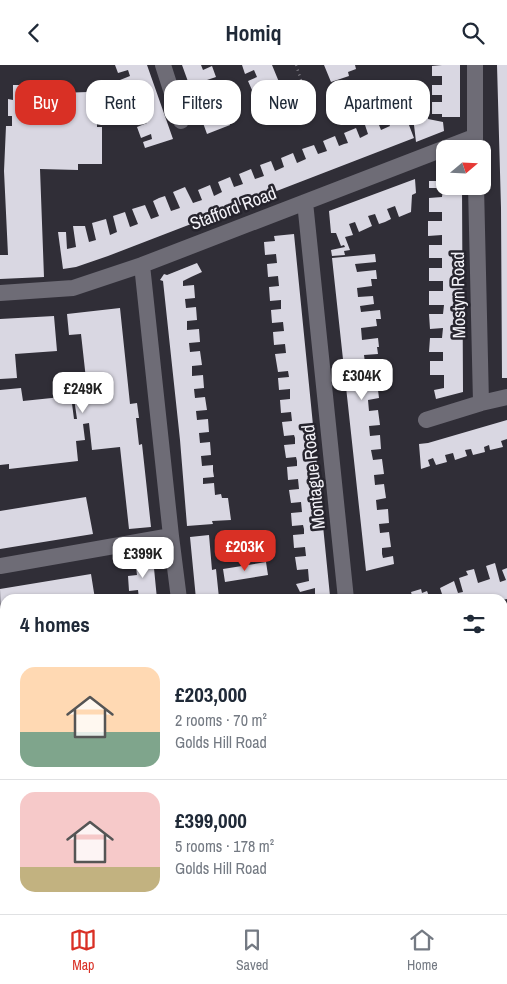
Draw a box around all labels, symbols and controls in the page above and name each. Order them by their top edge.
text: Homiq [225,18,282,48]
icon: back [20,19,48,47]
icon: search [459,19,487,47]
chip: Buy [15,80,76,125]
chip: Rent [86,80,154,125]
chip: Filters [164,80,241,125]
chip: New [251,80,316,125]
chip: Apartment [326,80,430,125]
north arrow [436,140,491,195]
map controls [436,140,491,195]
street label: Stafford Road [186,180,280,236]
street label: Mostyn Road [445,251,471,339]
pin: £304K [327,359,397,401]
text: £304K [343,364,381,386]
pin: £249K [48,371,118,414]
text: £249K [64,377,102,399]
street label: Montague Road [295,423,331,531]
pin: £203K [210,529,280,572]
text: £203K [226,535,264,557]
pin: £399K [108,537,178,579]
text: £399K [124,542,162,564]
text: 4 homes [20,610,90,639]
icon: filters [460,610,488,638]
text: £203,000 [175,680,247,709]
icon: home [60,687,120,747]
text: 2 rooms · 70 m² [175,709,267,731]
text: Golds Hill Road [175,731,267,753]
text: £399,000 [175,806,247,835]
icon: home [60,812,120,872]
text: 5 rooms · 178 m² [175,835,274,857]
text: Golds Hill Road [175,857,267,879]
tab: Map [69,926,97,974]
tab: Saved [236,926,268,974]
tab: Home [407,926,438,974]

